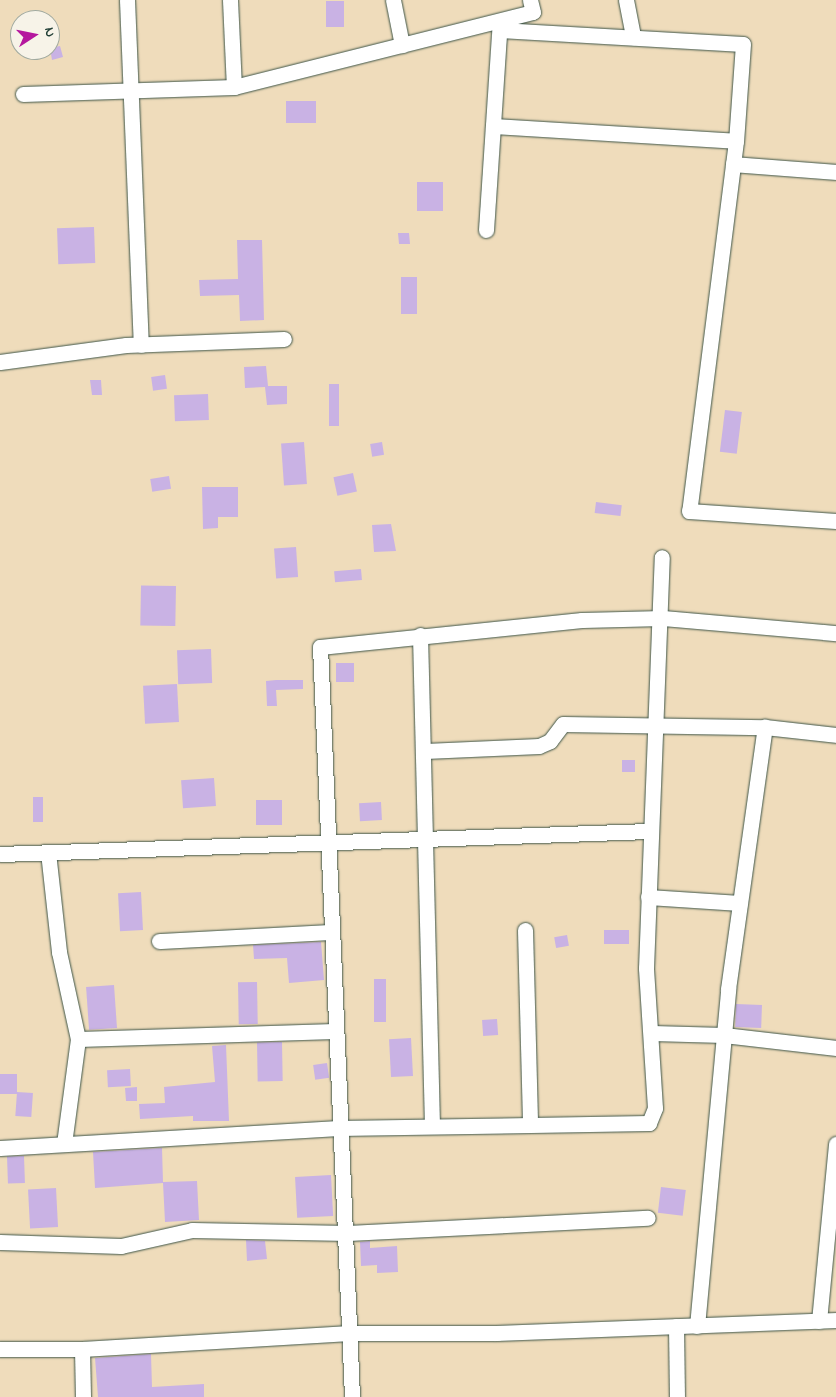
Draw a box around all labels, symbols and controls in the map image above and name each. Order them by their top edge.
north arrow [10,10,60,60]
text: N [38,26,60,39]

